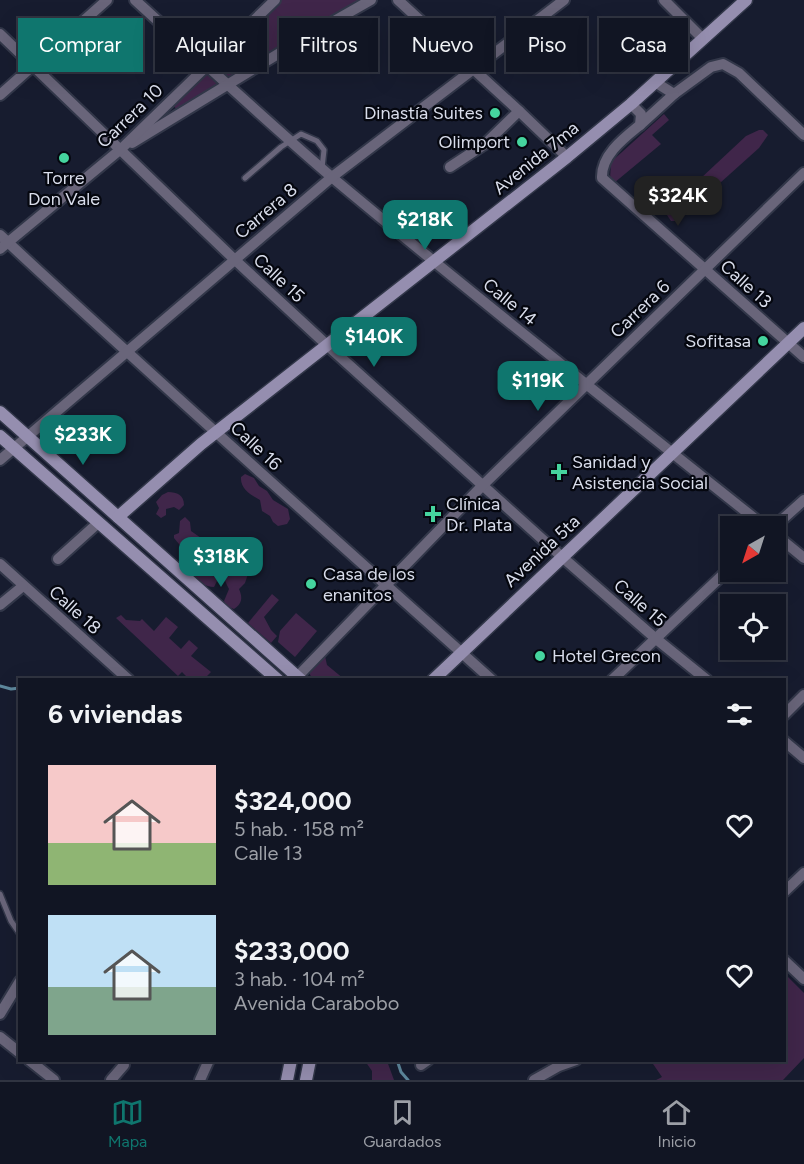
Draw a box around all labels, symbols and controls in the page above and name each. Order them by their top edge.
chip: Comprar [18,18,143,72]
chip: Alquilar [155,18,267,72]
chip: Filtros [279,18,378,72]
chip: Nuevo [390,18,494,72]
chip: Piso [506,18,587,72]
chip: Casa [599,18,688,72]
street label: Carrera 10 [93,79,167,153]
place label: Dinastía Suites [364,102,483,124]
marker: Dinastía Suites [488,106,502,120]
street label: Avenida 7ma [489,117,583,199]
place label: Olimport [439,131,510,153]
marker: Olimport [515,135,529,149]
marker: Torre Don Vale [57,151,71,165]
place label: Torre Don Vale [28,167,100,210]
pin: $324K [636,176,720,227]
street label: Carrera 8 [230,178,302,244]
text: $324K [648,183,708,207]
pin: $218K [383,200,467,251]
text: $218K [397,207,453,231]
street label: Calle 15 [249,249,309,307]
street label: Calle 13 [716,255,776,313]
street label: Calle 14 [479,274,541,330]
street label: Carrera 6 [606,275,674,343]
pin: $140K [332,317,416,368]
text: $140K [345,324,403,348]
place label: Sofitasa [685,330,751,352]
marker: Sofitasa [756,334,770,348]
pin: $119K [496,361,580,412]
text: $119K [512,368,564,392]
pin: $233K [41,415,125,466]
street label: Calle 16 [226,417,286,475]
text: $233K [54,422,112,446]
place label: Sanidad y Asistencia Social [572,451,708,494]
marker: Sanidad y Asistencia Social [550,463,568,481]
place label: Clínica Dr. Plata [446,493,512,536]
marker: Clínica Dr. Plata [424,505,442,523]
street label: Avenida 5ta [500,510,584,592]
north arrow [720,516,786,582]
map controls [720,516,786,660]
pin: $318K [179,537,263,588]
text: $318K [193,544,249,568]
place label: Casa de los enanitos [323,563,415,606]
street label: Calle 15 [609,574,671,632]
marker: Casa de los enanitos [304,577,318,591]
street label: Calle 18 [44,581,106,639]
button: locate [720,594,786,660]
place label: Hotel Grecon [552,645,661,667]
marker: Hotel Grecon [533,649,547,663]
text: 6 viviendas [48,698,182,730]
icon: filters [723,698,756,731]
text: $324,000 [234,785,352,817]
icon: home [96,789,168,861]
icon: heart [723,809,756,842]
text: 5 hab. · 158 m² [234,817,364,841]
text: Calle 13 [234,841,302,865]
text: $233,000 [234,935,350,967]
icon: home [96,939,168,1011]
icon: heart [723,959,756,992]
text: 3 hab. · 104 m² [234,967,365,991]
text: Avenida Carabobo [234,991,399,1015]
tab: Mapa [108,1096,147,1151]
tab: Guardados [363,1096,441,1151]
tab: Inicio [657,1096,696,1151]

